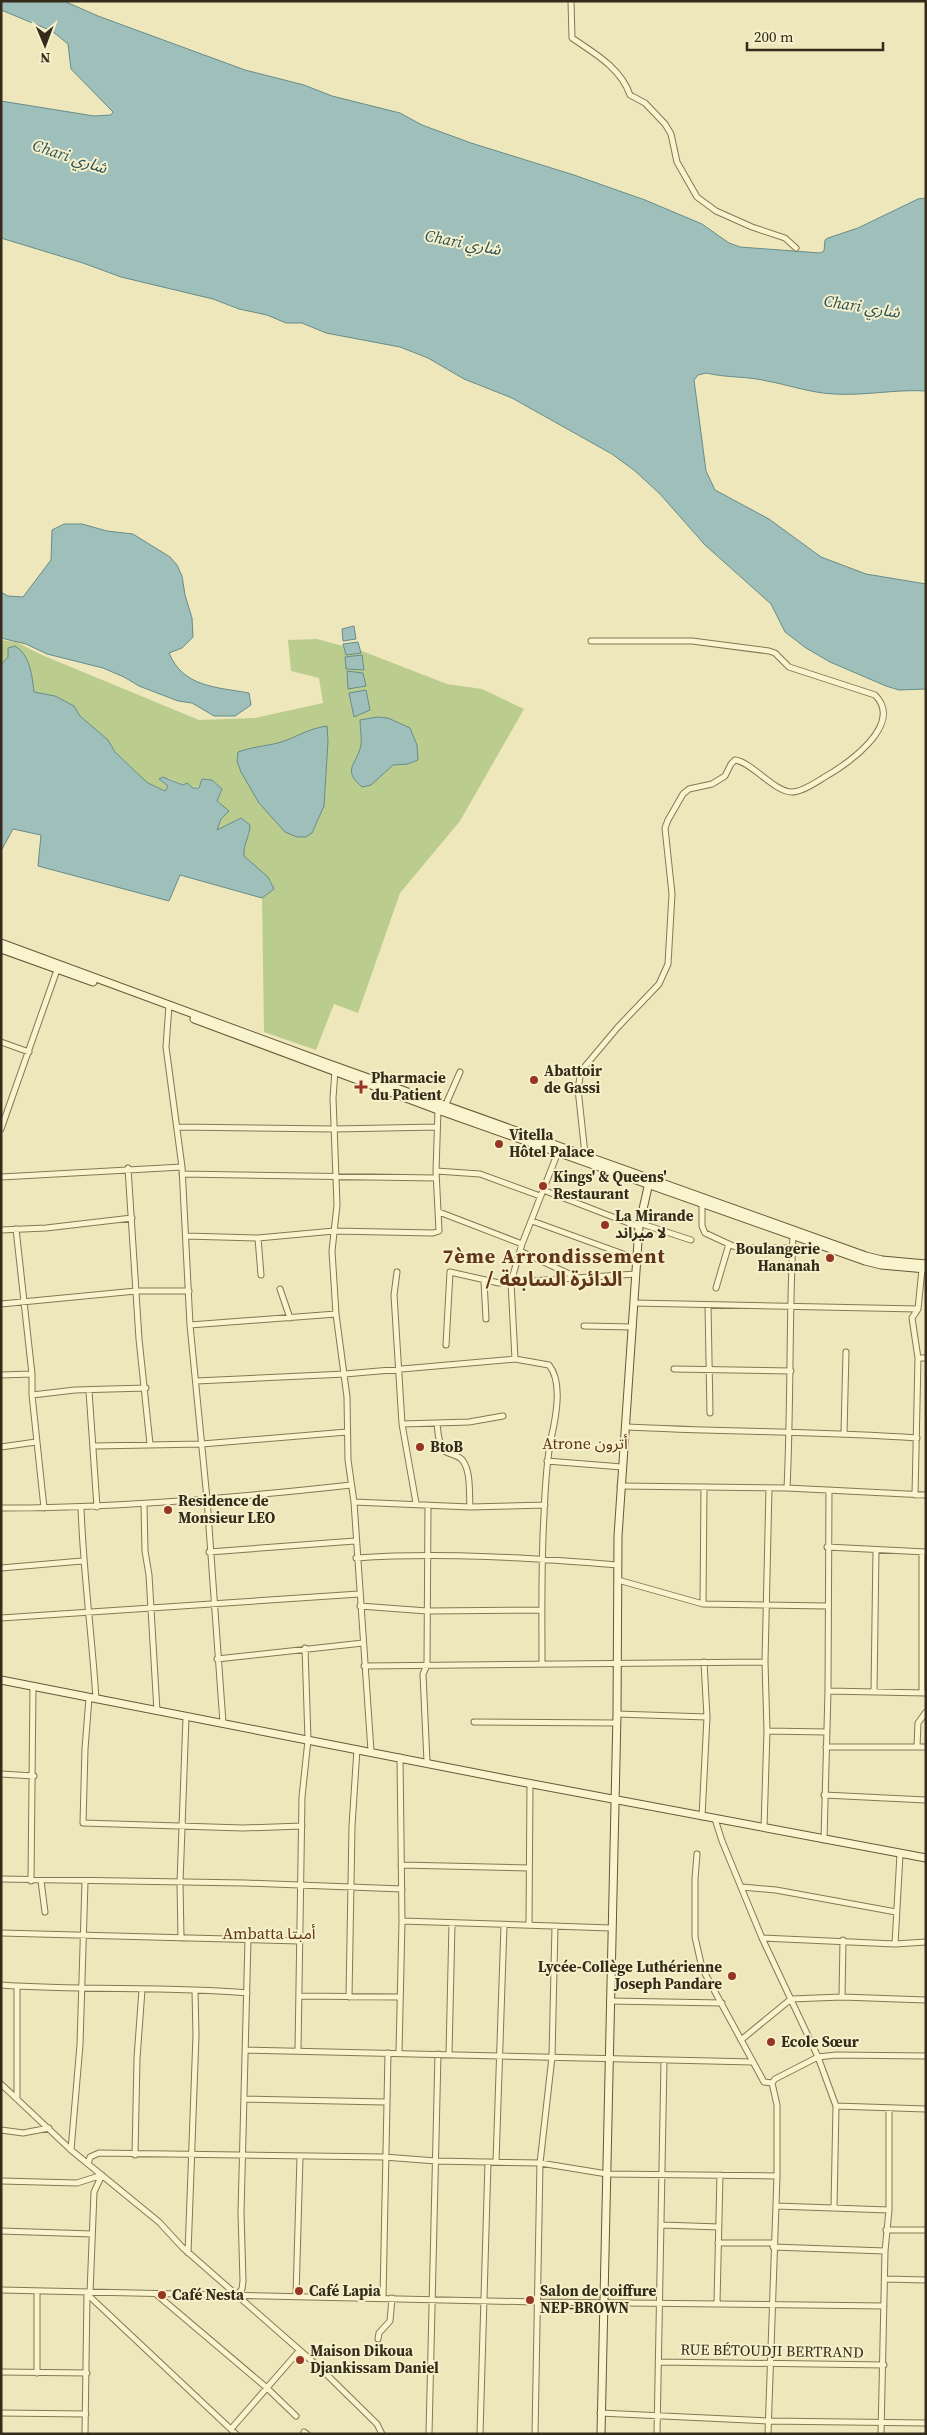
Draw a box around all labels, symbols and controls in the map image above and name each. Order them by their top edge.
north arrow [20,20,70,70]
scale bar [747,20,883,52]
text: 200 m [754,26,794,47]
text: N [40,48,51,68]
water label: Chari شاري [29,134,110,181]
water label: Chari شاري [423,224,503,263]
water label: Chari شاري [822,289,902,326]
place label: Abattoir de Gassi [544,1060,602,1098]
place label: Pharmacie du Patient [371,1067,446,1105]
marker: Abattoir de Gassi [528,1074,540,1086]
marker: Pharmacie du Patient [355,1081,367,1093]
place label: Vitella Hôtel Palace [509,1124,595,1162]
marker: Vitella Hôtel Palace [493,1138,505,1150]
place label: Kings' & Queens' Restaurant [553,1166,667,1204]
marker: Kings' & Queens' Restaurant [537,1180,549,1192]
place label: La Mirande لا ميراند [615,1205,694,1243]
marker: La Mirande لا ميراند [599,1219,611,1231]
place label: Boulangerie Hananah [735,1238,820,1276]
district label: 7ème Arrondissement / الدائرة السابعة [442,1242,666,1293]
marker: Boulangerie Hananah [824,1252,836,1264]
district label: Atrone أترون [542,1432,628,1454]
place label: BtoB [430,1436,463,1457]
marker: BtoB [414,1441,426,1453]
place label: Residence de Monsieur LEO [178,1490,276,1528]
marker: Residence de Monsieur LEO [162,1504,174,1516]
district label: Ambatta أمبتا [222,1922,316,1944]
place label: Lycée-Collège Luthérienne Joseph Pandare [538,1956,722,1994]
marker: Lycée-Collège Luthérienne Joseph Pandare [726,1970,738,1982]
place label: Ecole Sœur [781,2031,859,2052]
marker: Ecole Sœur [765,2036,777,2048]
place label: Café Lapia [309,2280,382,2301]
place label: Salon de coiffure NEP-BROWN [540,2280,656,2318]
place label: Café Nesta [172,2284,245,2305]
marker: Café Lapia [293,2285,305,2297]
marker: Café Nesta [156,2289,168,2301]
marker: Salon de coiffure NEP-BROWN [524,2294,536,2306]
street label: RUE BÉTOUDJI BERTRAND [680,2338,864,2363]
place label: Maison Dikoua Djankissam Daniel [310,2340,439,2378]
marker: Maison Dikoua Djankissam Daniel [294,2354,306,2366]

